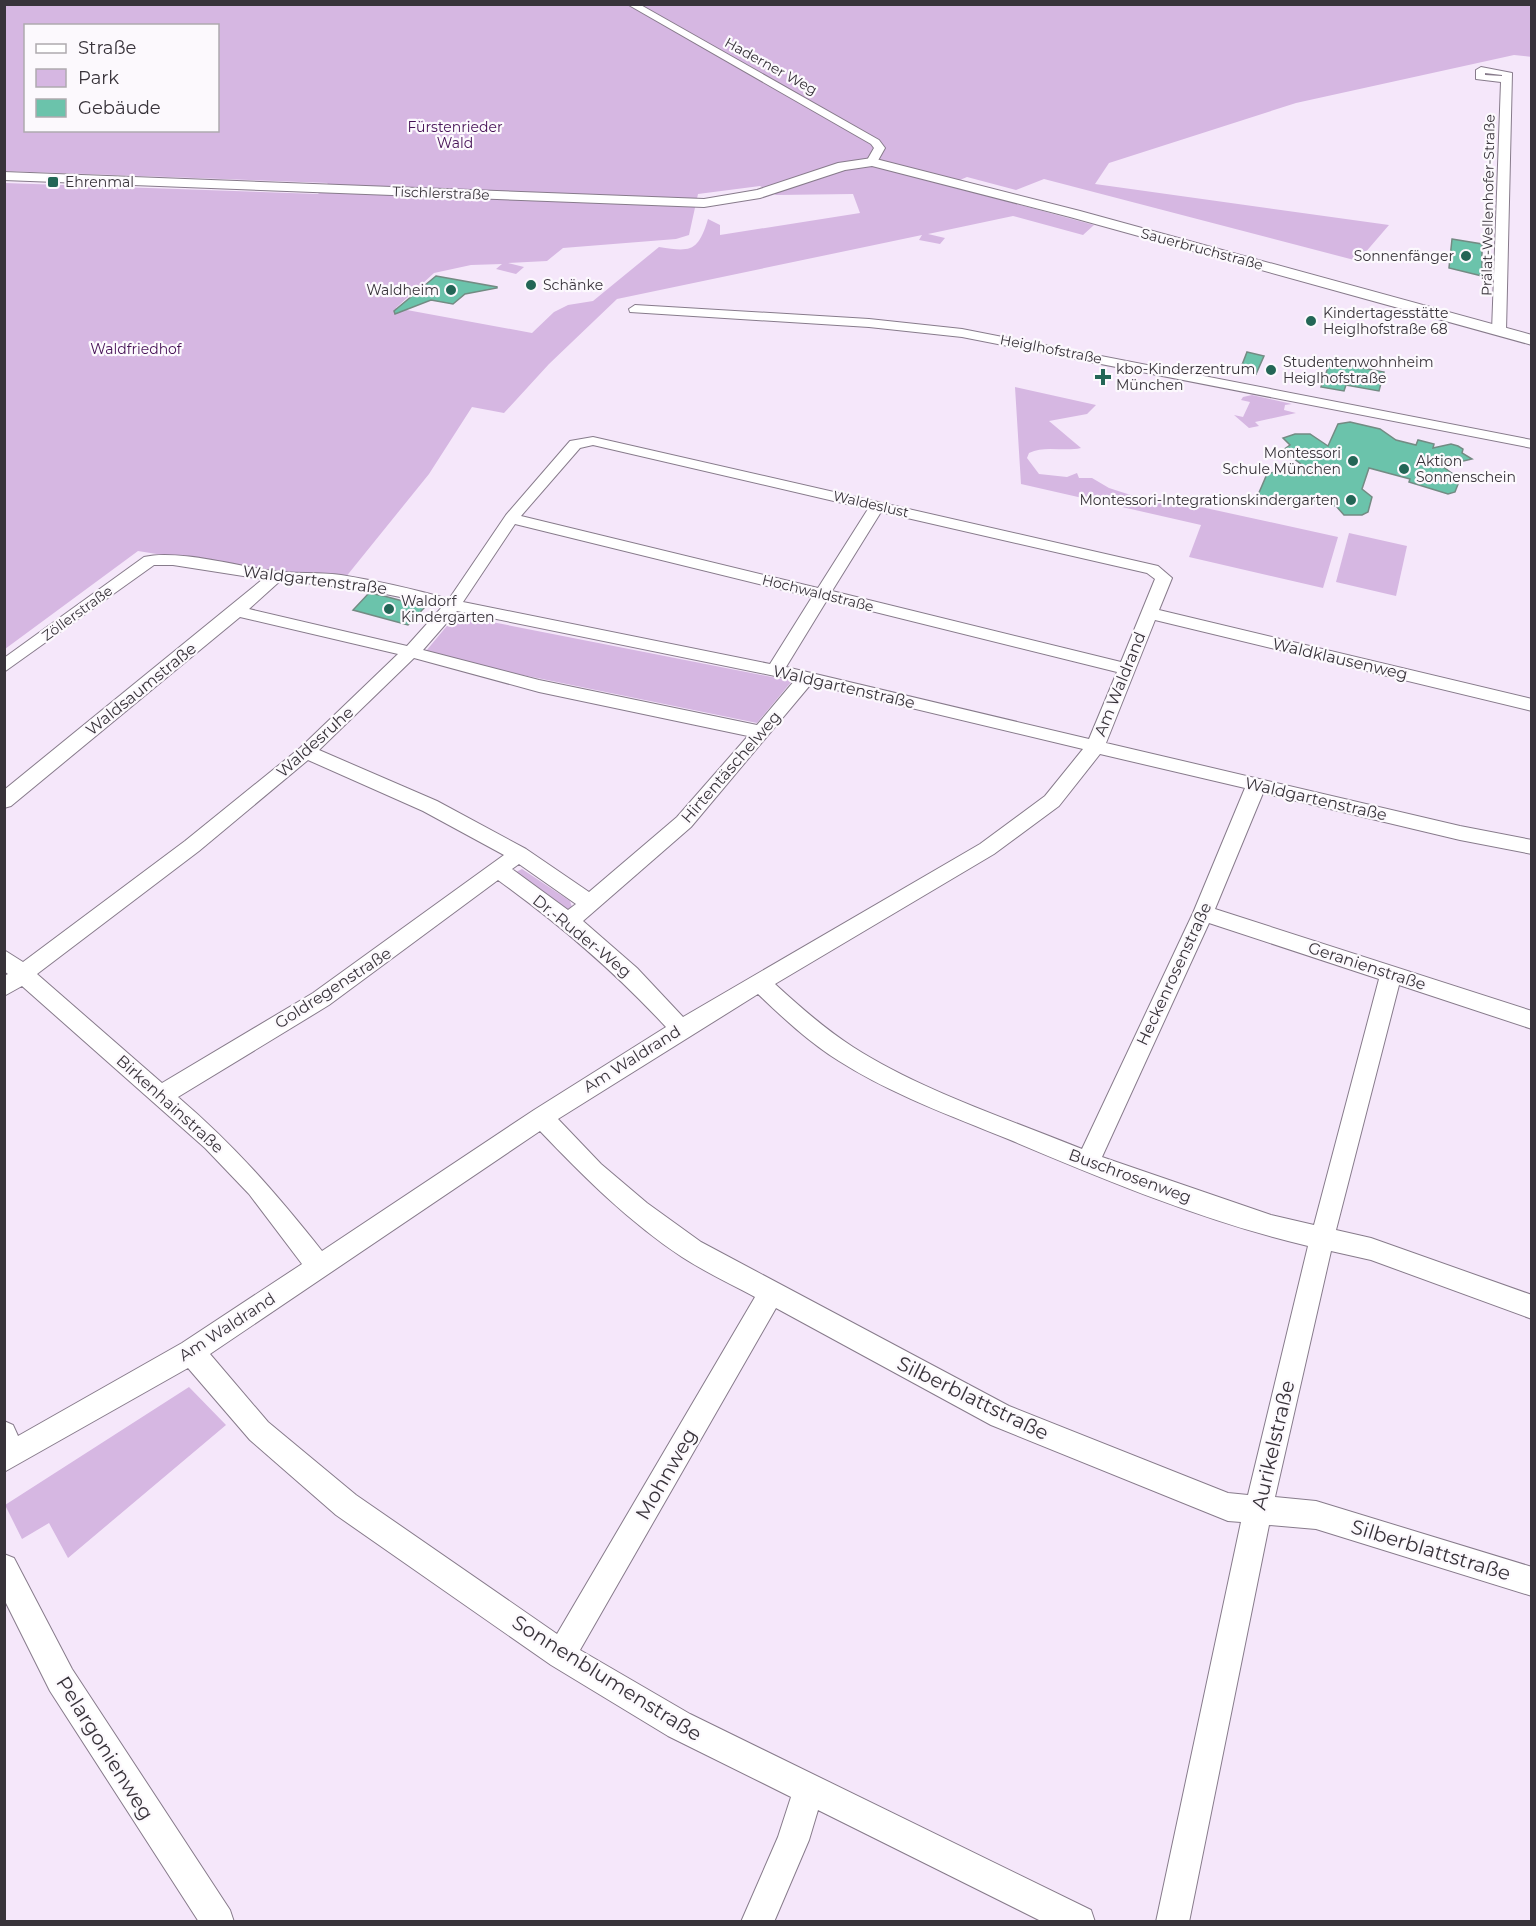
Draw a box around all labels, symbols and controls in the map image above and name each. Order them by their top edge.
legend [24,24,219,132]
street label: Haderner Weg [722,33,820,99]
text: Straße [78,37,137,59]
text: Park [78,67,119,89]
text: Gebäude [78,97,161,119]
street label: Prälat-Wellenhofer-Straße [1477,114,1499,296]
park label: Fürstenrieder Wald [407,118,503,152]
place label: Ehrenmal [65,173,134,191]
marker: Ehrenmal [46,175,60,189]
street label: Tischlerstraße [392,182,490,204]
street label: Sauerbruchstraße [1139,224,1265,274]
place label: Sonnenfänger [1354,247,1454,265]
marker: Sonnenfänger [1459,249,1473,263]
place label: Schänke [543,276,603,294]
marker: Schänke [524,278,538,292]
place label: Waldheim [366,281,439,299]
marker: Waldheim [444,283,458,297]
place label: Kindertagesstätte Heiglhofstraße 68 [1323,304,1448,338]
marker: Kindertagesstätte Heiglhofstraße 68 [1304,314,1318,328]
street label: Heiglhofstraße [998,330,1104,368]
park label: Waldfriedhof [90,340,183,358]
place label: Studentenwohnheim Heiglhofstraße [1283,353,1434,387]
place label: kbo-Kinderzentrum München [1116,360,1255,394]
marker: Studentenwohnheim Heiglhofstraße [1264,363,1278,377]
marker: kbo-Kinderzentrum München [1094,368,1112,386]
place label: Montessori Schule München [1222,444,1341,478]
place label: Aktion Sonnenschein [1416,452,1516,486]
marker: Montessori Schule München [1346,454,1360,468]
marker: Aktion Sonnenschein [1397,462,1411,476]
street label: Waldeslust [831,487,911,522]
place label: Montessori-Integrationskindergarten [1079,491,1339,509]
marker: Montessori-Integrationskindergarten [1344,493,1358,507]
street label: Waldgartenstraße [242,562,388,598]
street label: Hochwaldstraße [760,570,876,616]
street label: Zöllerstraße [38,581,116,645]
place label: Waldorf Kindergarten [401,592,495,626]
marker: Waldorf Kindergarten [382,602,396,616]
street label: Am Waldrand [1090,629,1150,739]
street label: Waldklausenweg [1271,634,1409,684]
street label: Waldsaumstraße [82,639,200,739]
street label: Waldgartenstraße [771,661,917,713]
street label: Waldesruhe [273,703,357,781]
street label: Hirtentäschelweg [677,707,785,827]
street label: Waldgartenstraße [1243,773,1389,825]
street label: Dr.-Ruder-Weg [529,890,635,982]
street label: Heckenrosenstraße [1132,899,1216,1049]
street label: Geranienstraße [1306,938,1428,994]
street label: Goldregenstraße [271,943,395,1033]
street label: Am Waldrand [580,1022,684,1096]
street label: Birkenhainstraße [113,1051,227,1157]
street label: Buschrosenweg [1066,1145,1194,1207]
street label: Am Waldrand [175,1289,279,1365]
street label: Silberblattstraße [893,1351,1053,1445]
street label: Aurikelstraße [1246,1378,1300,1512]
street label: Mohnweg [630,1424,702,1524]
street label: Silberblattstraße [1348,1514,1514,1586]
street label: Sonnenblumenstraße [508,1610,706,1746]
street label: Pelargonienweg [51,1672,159,1824]

